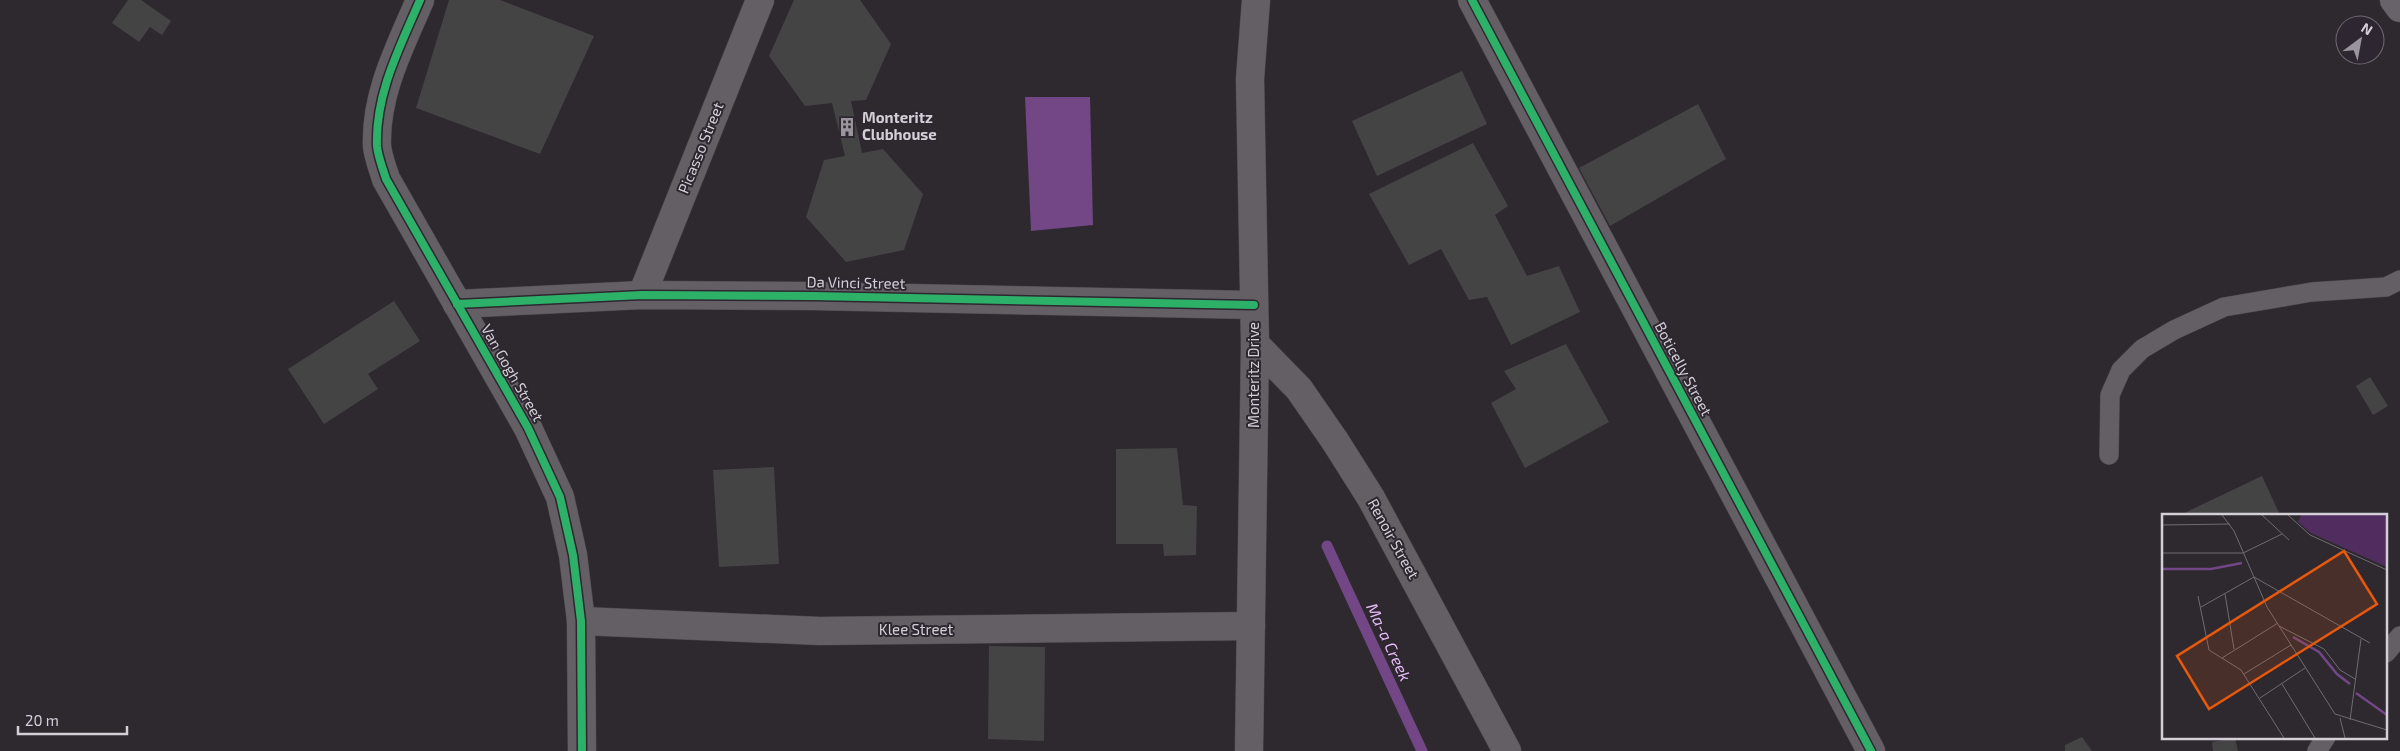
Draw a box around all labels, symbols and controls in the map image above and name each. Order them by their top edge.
north arrow [2335,15,2385,65]
text: N [2358,19,2376,38]
street label: Picasso Street [674,99,727,196]
place label: Monteritz Clubhouse [862,108,937,143]
building icon: Monteritz Clubhouse [836,116,858,138]
street label: Da Vinci Street [806,272,906,292]
street label: Boticelly Street [1652,319,1716,419]
street label: Van Gogh Street [478,321,548,424]
street label: Monteritz Drive [1244,322,1262,428]
street label: Renoir Street [1364,495,1423,582]
inset map [2162,514,2388,738]
water label: Ma-a Creek [1363,600,1416,684]
street label: Klee Street [879,620,954,638]
scale bar [18,704,126,736]
text: 20 m [25,711,59,729]

